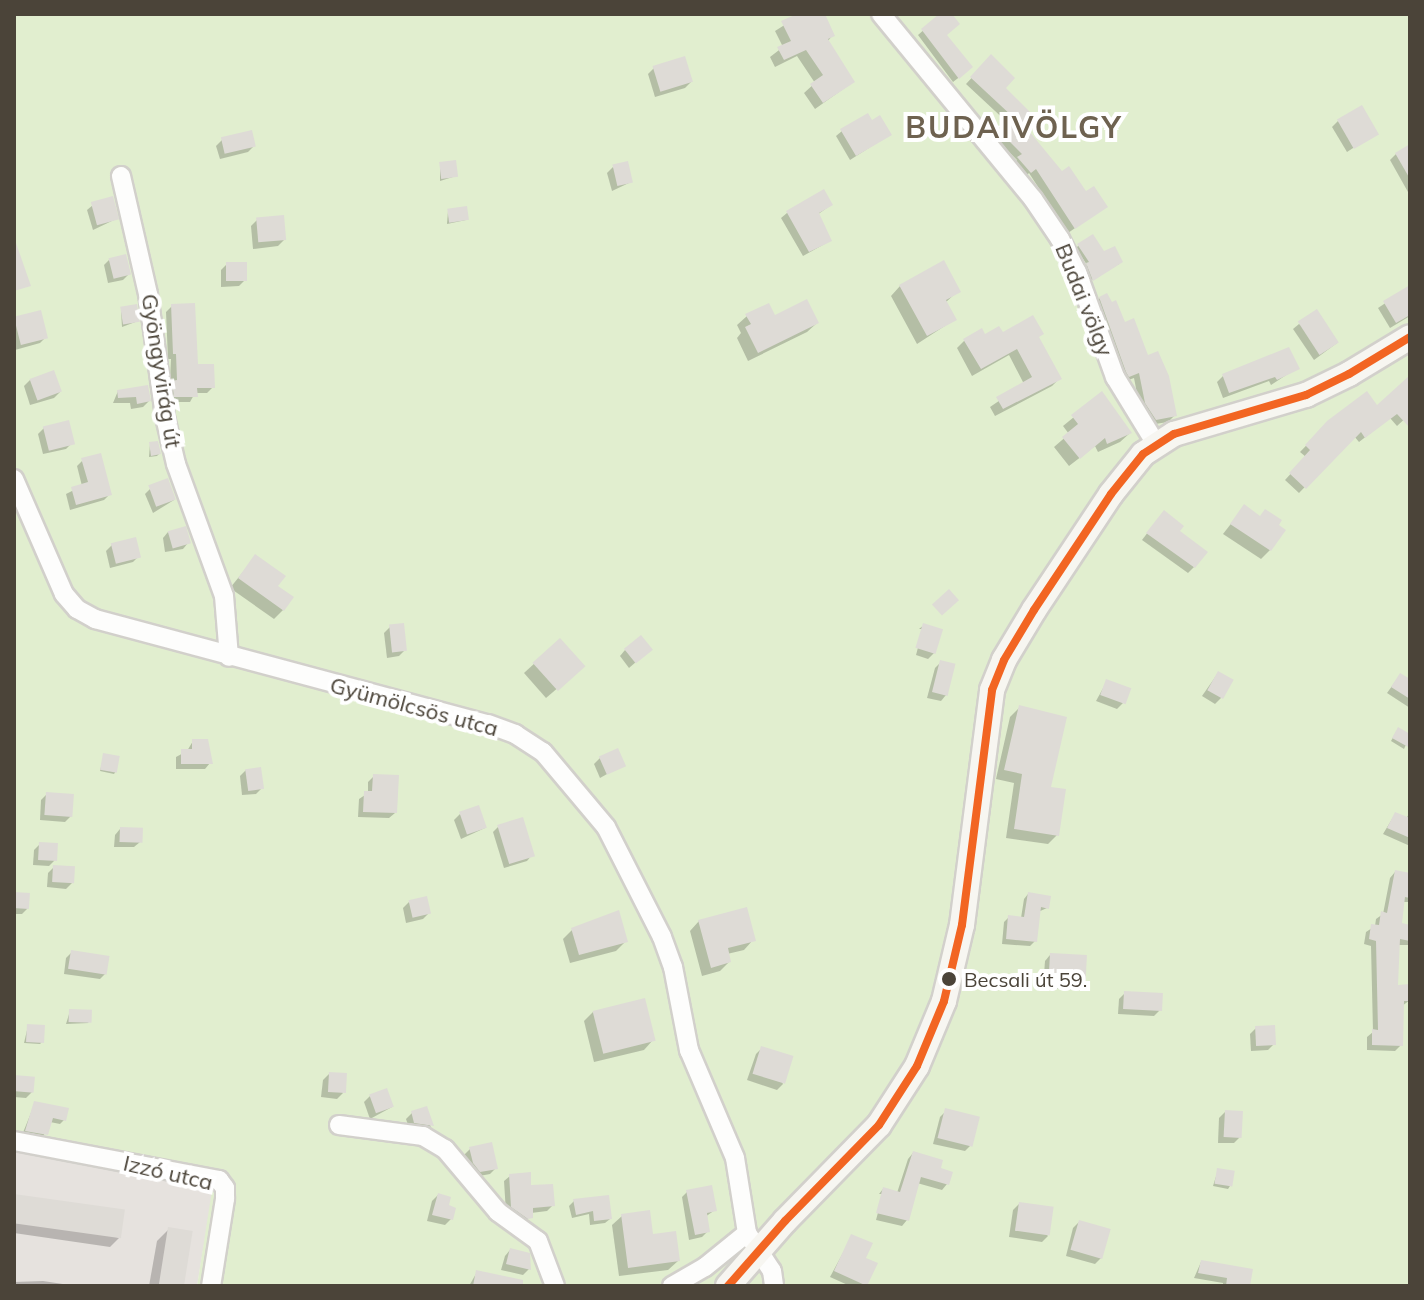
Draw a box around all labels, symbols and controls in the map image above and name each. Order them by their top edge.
district label: BUDAIVÖLGY [905,109,1123,145]
street label: Budai völgy [1049,240,1119,360]
street label: Gyöngyvirág út [136,292,186,450]
street label: Gyümölcsös utca [327,672,501,742]
place label: Becsali út 59. [964,967,1087,991]
marker: Becsali út 59. [941,971,957,987]
street label: Izzó utca [121,1150,215,1196]

